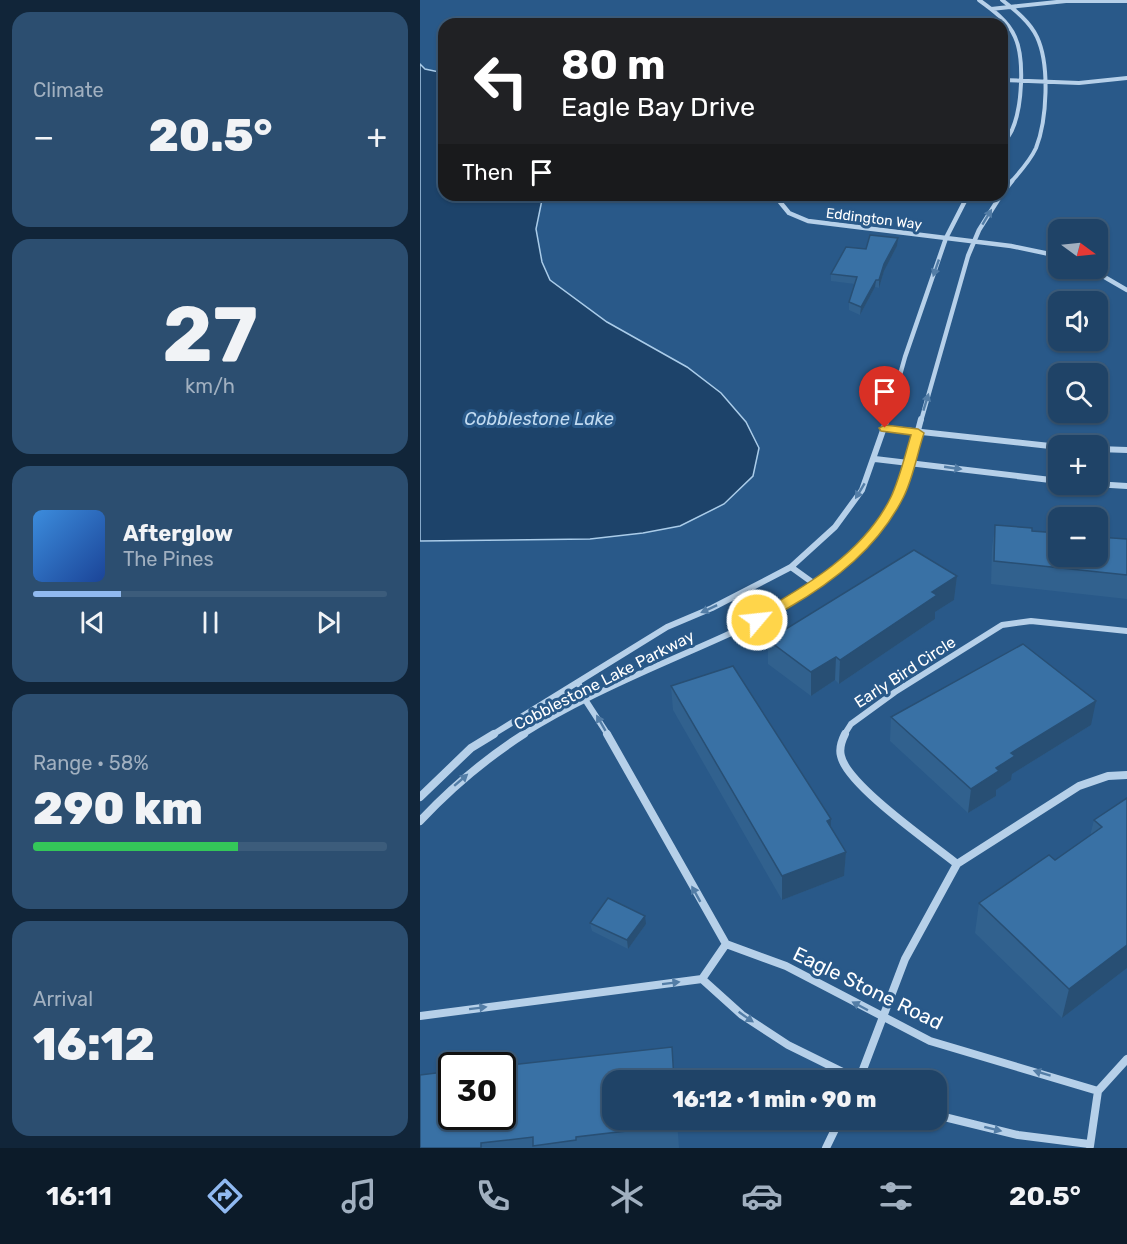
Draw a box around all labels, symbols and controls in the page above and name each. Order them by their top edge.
text: 80 m [561,40,665,90]
icon: left [462,42,540,120]
text: Climate [33,78,104,102]
text: Eagle Bay Drive [561,91,755,123]
text: 20.5° [148,109,273,162]
text: − [33,117,54,156]
text: + [366,117,387,156]
icon: arrive [525,156,558,189]
text: Then [462,159,513,186]
street label: Eddington Way [825,205,923,233]
one-way arrow [981,209,992,225]
north arrow [1048,219,1108,279]
map controls [1048,219,1108,567]
one-way arrow [931,259,940,277]
text: 27 [162,288,258,381]
button: sound [1048,291,1108,351]
button: search [1048,363,1108,423]
pin [859,366,910,428]
text: km/h [185,374,235,398]
icon: arrive [868,375,901,408]
one-way arrow [922,393,931,411]
water label: Cobblestone Lake [464,408,614,430]
button: + [1048,435,1108,495]
one-way arrow [944,464,963,473]
one-way arrow [854,483,865,499]
button: − [1048,507,1108,567]
text: Afterglow [123,520,233,547]
text: The Pines [123,547,214,571]
position arrow [725,588,789,652]
one-way arrow [701,604,718,613]
icon: previous [76,606,109,639]
icon: pause [194,606,227,639]
icon: next [312,606,345,639]
street label: Cobblestone Lake Parkway [511,626,697,734]
street label: Early Bird Circle [851,632,959,712]
one-way arrow [596,715,606,732]
text: Range · 58% [33,751,149,775]
one-way arrow [453,773,469,786]
text: 290 km [33,782,203,835]
one-way arrow [691,885,701,902]
street label: Eagle Stone Road [789,941,947,1035]
one-way arrow [662,978,681,987]
text: Arrival [33,987,93,1011]
one-way arrow [851,1001,868,1011]
one-way arrow [469,1003,488,1013]
one-way arrow [738,1011,754,1023]
text: 16:12 [33,1018,155,1071]
speed limit sign: 30 [438,1052,516,1130]
one-way arrow [1033,1068,1051,1077]
text: 16:12 · 1 min · 90 m [672,1086,877,1113]
one-way arrow [983,1125,1002,1135]
icon: directions [204,1175,246,1217]
icon: music [338,1175,380,1217]
icon: phone [472,1175,514,1217]
icon: climate [606,1175,648,1217]
icon: car [741,1175,783,1217]
icon: filters [875,1175,917,1217]
text: 16:11 [46,1180,112,1212]
text: 20.5° [1009,1180,1081,1212]

